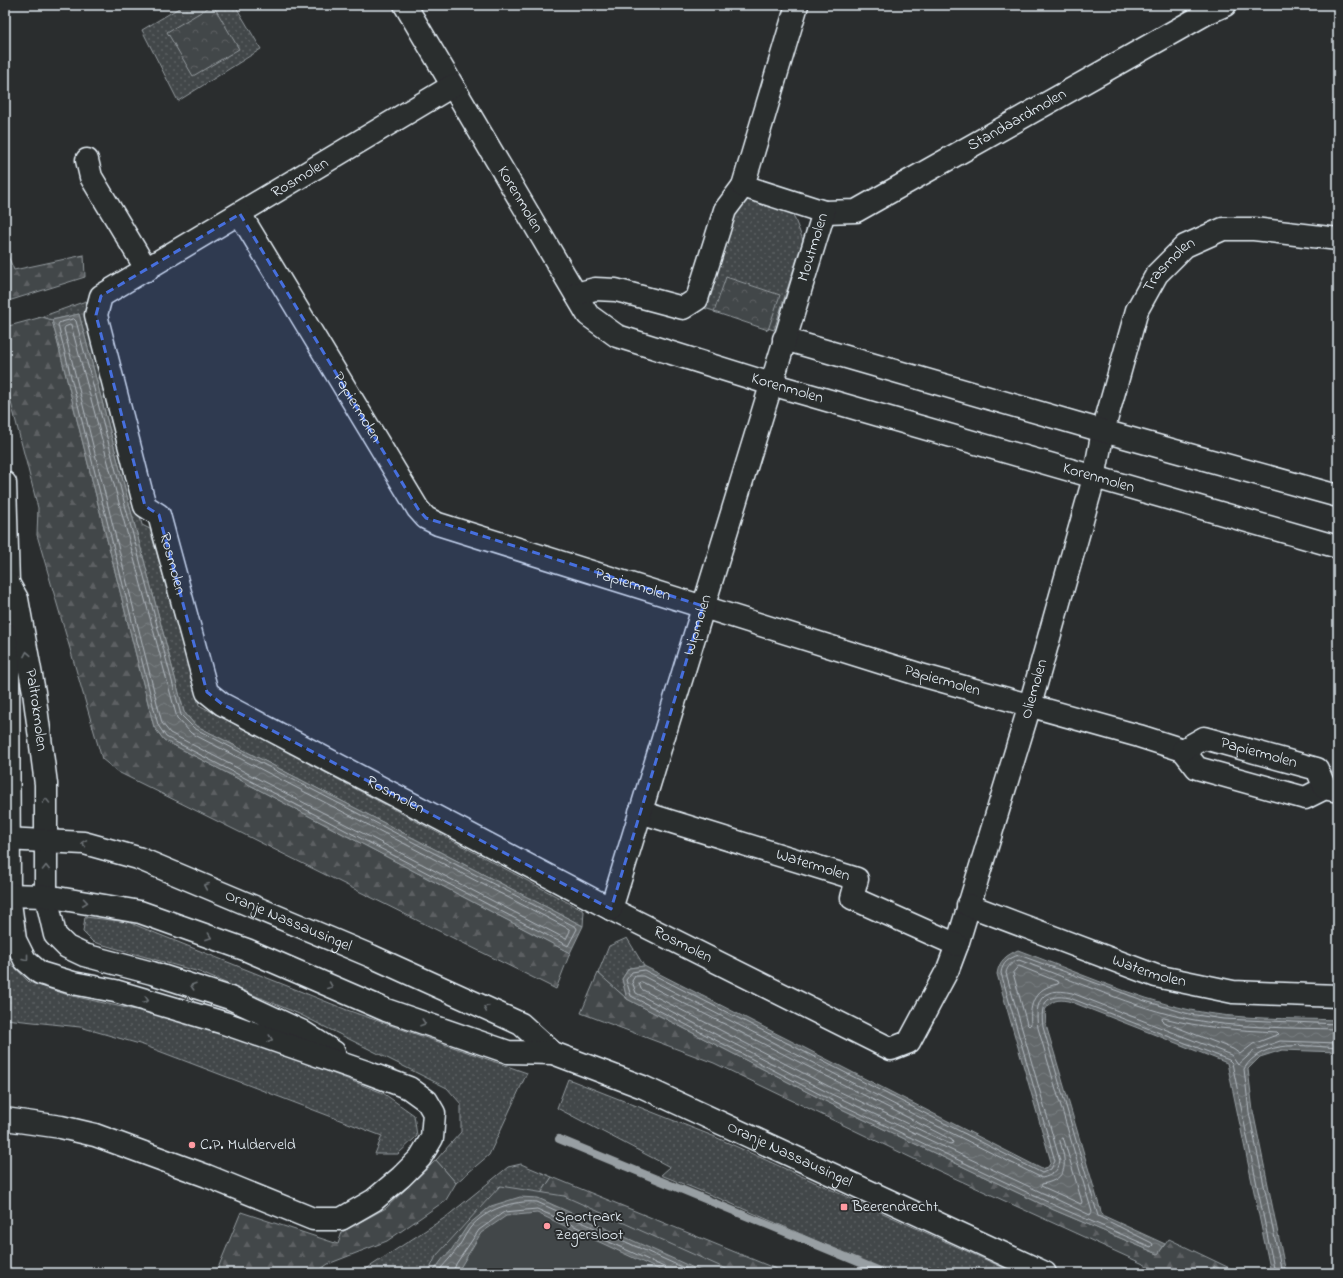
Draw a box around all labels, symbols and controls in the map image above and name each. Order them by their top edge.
street label: Standaardmolen [963,82,1071,158]
street label: Rosmolen [267,151,333,205]
street label: Korenmolen [491,162,549,238]
street label: Moutmolen [791,210,835,284]
street label: Trasmolen [1137,231,1199,297]
street label: Korenmolen [748,367,826,410]
street label: Papiermolen [326,368,387,448]
street label: Korenmolen [1060,456,1138,500]
street label: Rosmolen [152,530,192,598]
street label: Papiermolen [592,562,674,608]
street label: Wipmolen [677,591,718,659]
one-way arrow [23,651,32,657]
street label: Oliemolen [1014,656,1054,722]
street label: Papiermolen [901,658,983,703]
street label: Paltrokmolen [18,667,54,753]
street label: Papiermolen [1218,731,1300,775]
street label: Rosmolen [362,770,429,821]
one-way arrow [42,798,50,804]
one-way arrow [81,839,87,848]
street label: Watermolen [773,843,853,888]
one-way arrow [42,865,50,871]
one-way arrow [202,883,209,891]
street label: Oranje Nassausingel [221,884,356,959]
one-way arrow [82,897,88,906]
street label: Rosmolen [649,920,717,970]
one-way arrow [206,932,213,941]
street label: Watermolen [1108,948,1188,994]
one-way arrow [21,954,28,961]
one-way arrow [325,981,333,989]
one-way arrow [189,982,196,991]
one-way arrow [142,995,149,1004]
one-way arrow [482,1005,490,1013]
one-way arrow [419,1018,426,1026]
one-way arrow [266,1034,273,1043]
street label: Oranje Nassausingel [723,1115,857,1194]
place label: C.P. Mulderveld [200,1133,296,1157]
marker: C.P. Mulderveld [187,1140,197,1150]
place label: Beerendrecht [851,1195,939,1219]
marker: Beerendrecht [839,1202,849,1212]
place label: Sportpark Zegersloot [555,1205,624,1247]
marker: Sportpark Zegersloot [542,1221,552,1231]

